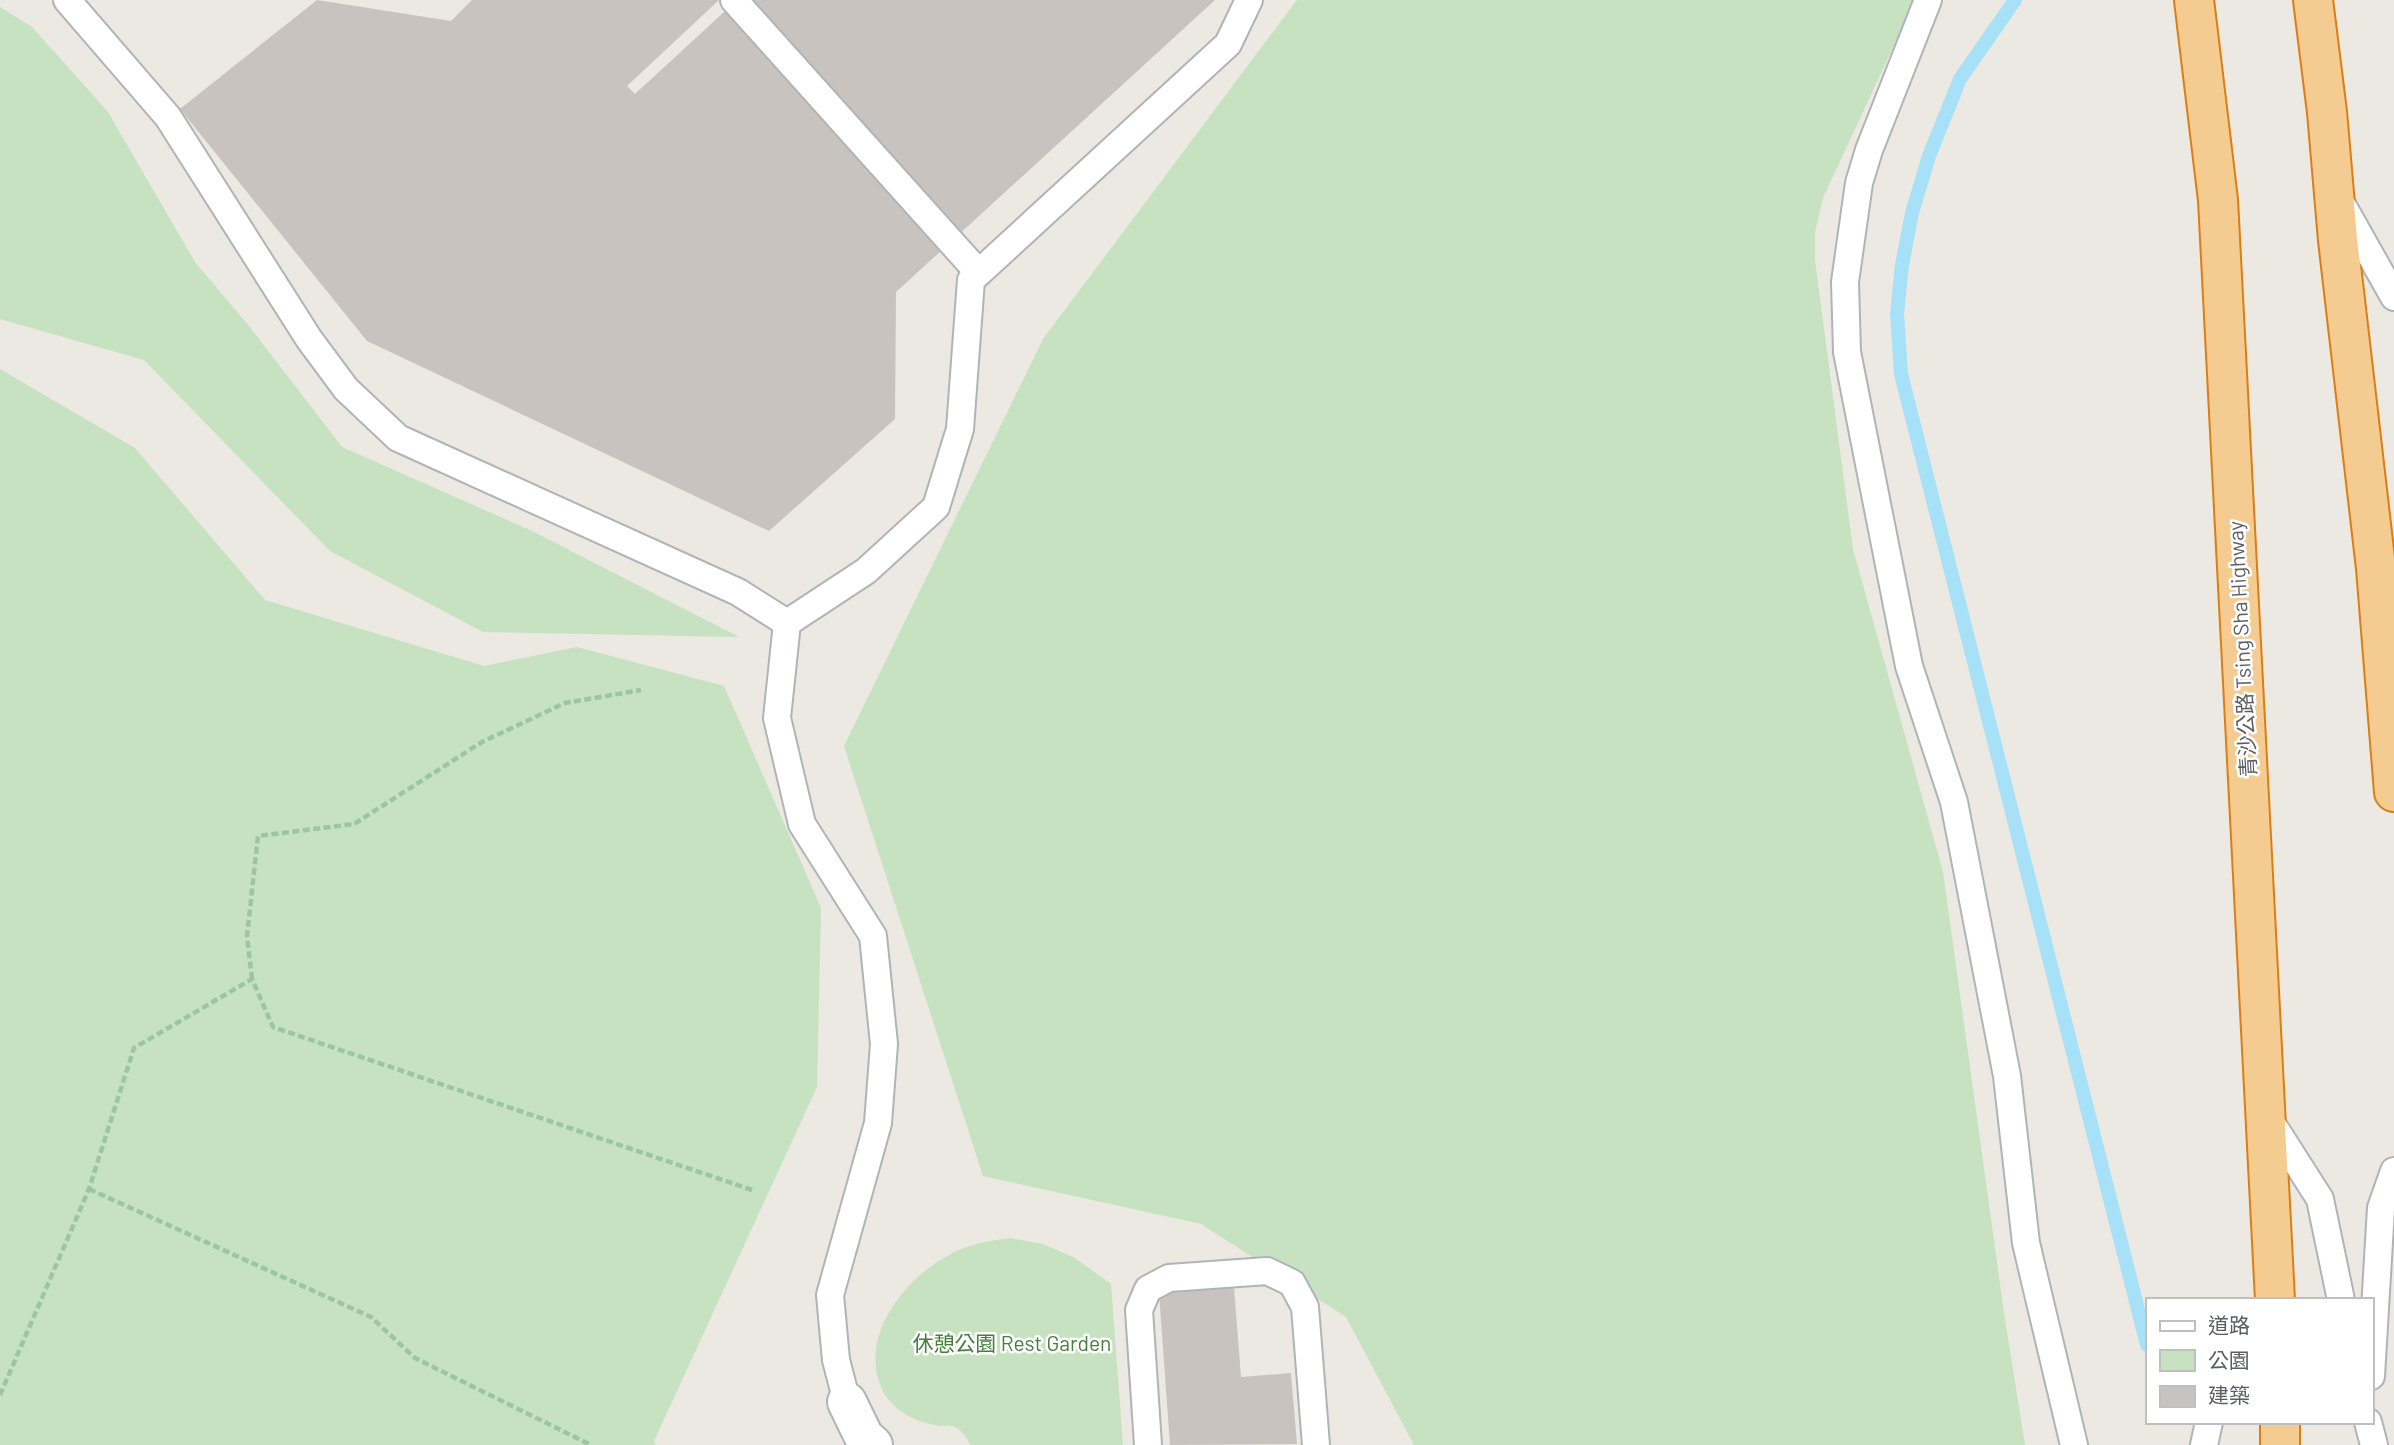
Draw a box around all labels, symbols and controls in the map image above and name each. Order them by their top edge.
street label: 青沙公路 Tsing Sha Highway [2222,520,2260,778]
legend [2146,1298,2373,1424]
text: 道路 [2208,1312,2250,1337]
park label: 休憩公園 Rest Garden [913,1330,1111,1355]
text: 公園 [2208,1347,2250,1372]
text: 建築 [2208,1382,2250,1407]

